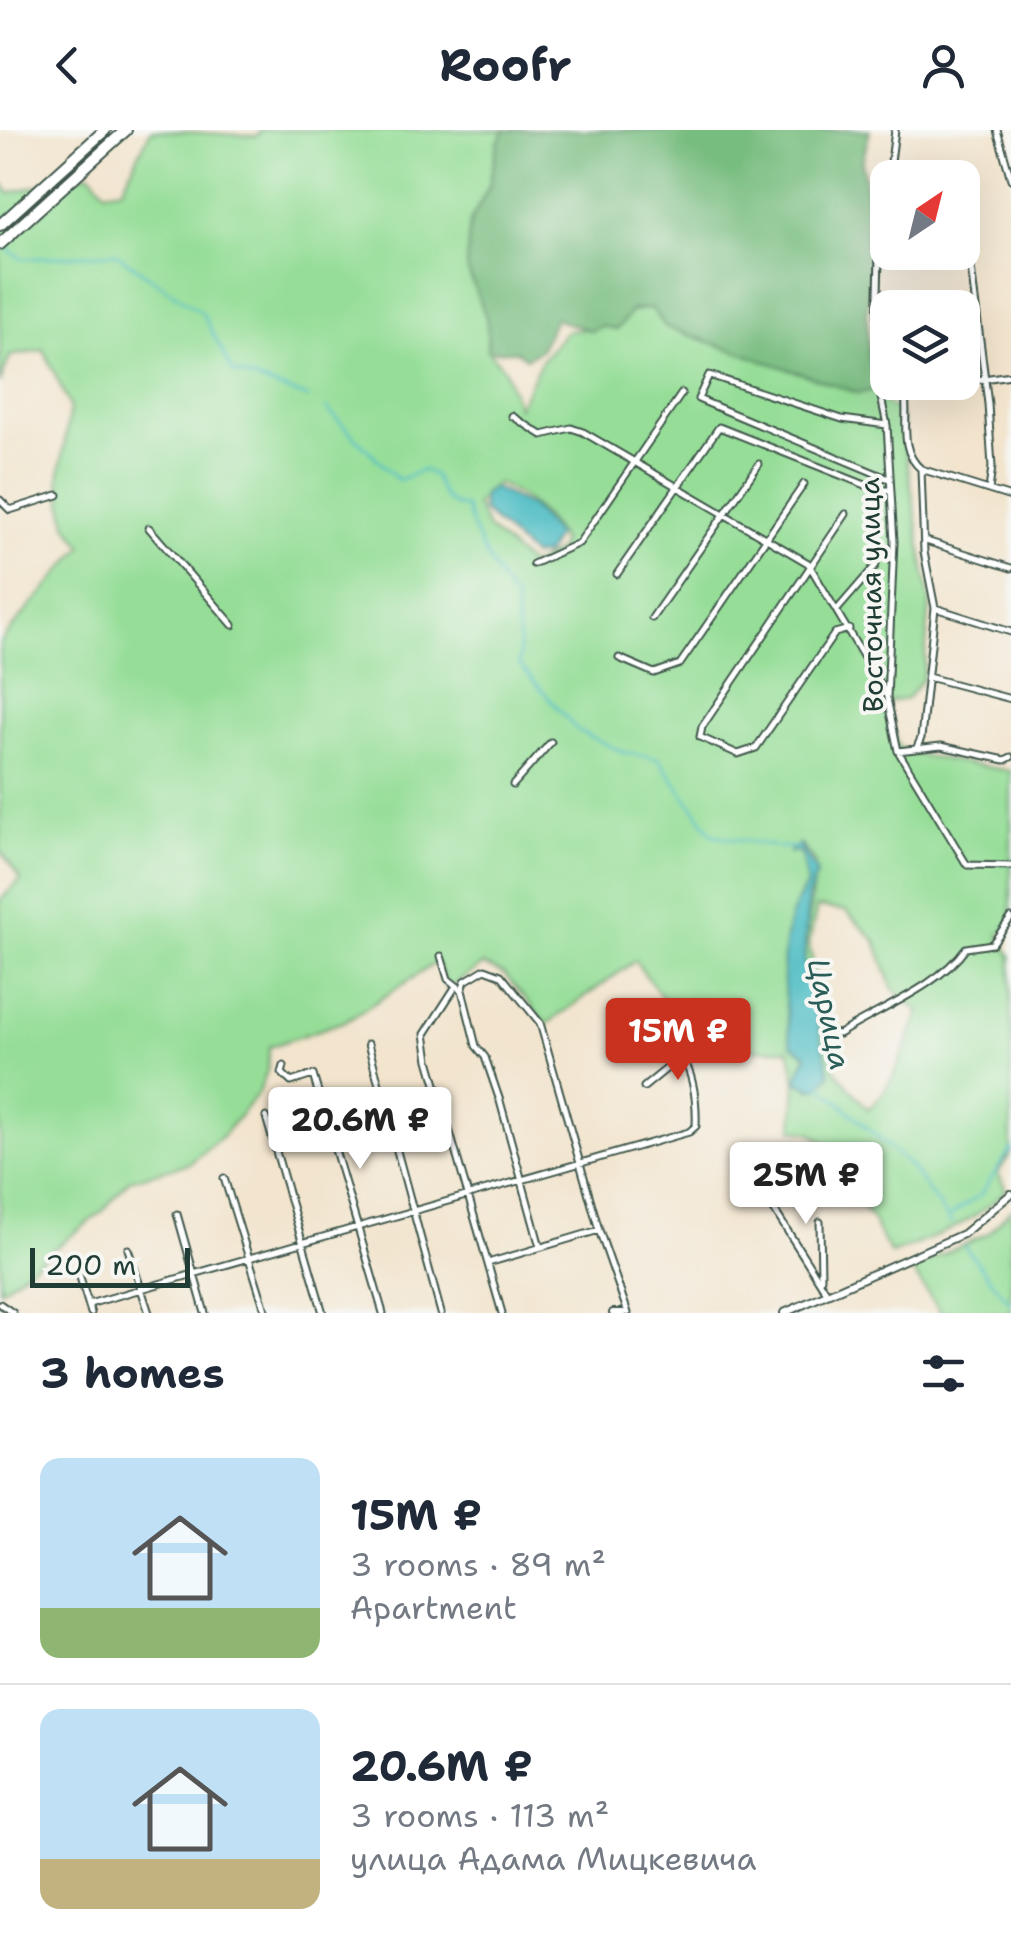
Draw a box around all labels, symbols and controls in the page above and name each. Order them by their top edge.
text: Roofr [439,35,572,95]
icon: back [40,38,95,93]
icon: person [916,38,971,93]
north arrow [870,160,980,270]
map controls [870,160,980,400]
button: layers [870,290,980,400]
street label: Восточная улица [850,477,892,713]
water label: Царица [798,954,861,1073]
pin: 15M ₽ [608,998,748,1083]
text: 15M ₽ [628,1009,728,1052]
pin: 20.6M ₽ [268,1087,452,1172]
text: 20.6M ₽ [290,1098,430,1141]
pin: 25M ₽ [736,1142,876,1227]
text: 25M ₽ [752,1153,860,1196]
scale bar [30,1243,190,1288]
text: 200 m [45,1246,136,1284]
text: 3 homes [40,1345,225,1401]
icon: filters [916,1346,971,1401]
text: 15M ₽ [350,1487,482,1543]
icon: home [120,1498,240,1618]
text: 3 rooms · 89 m² [350,1543,606,1586]
text: Apartment [350,1586,517,1629]
text: 20.6M ₽ [350,1738,533,1794]
icon: home [120,1749,240,1869]
text: 3 rooms · 113 m² [350,1794,609,1837]
text: улица Адама Мицкевича [350,1837,756,1880]

